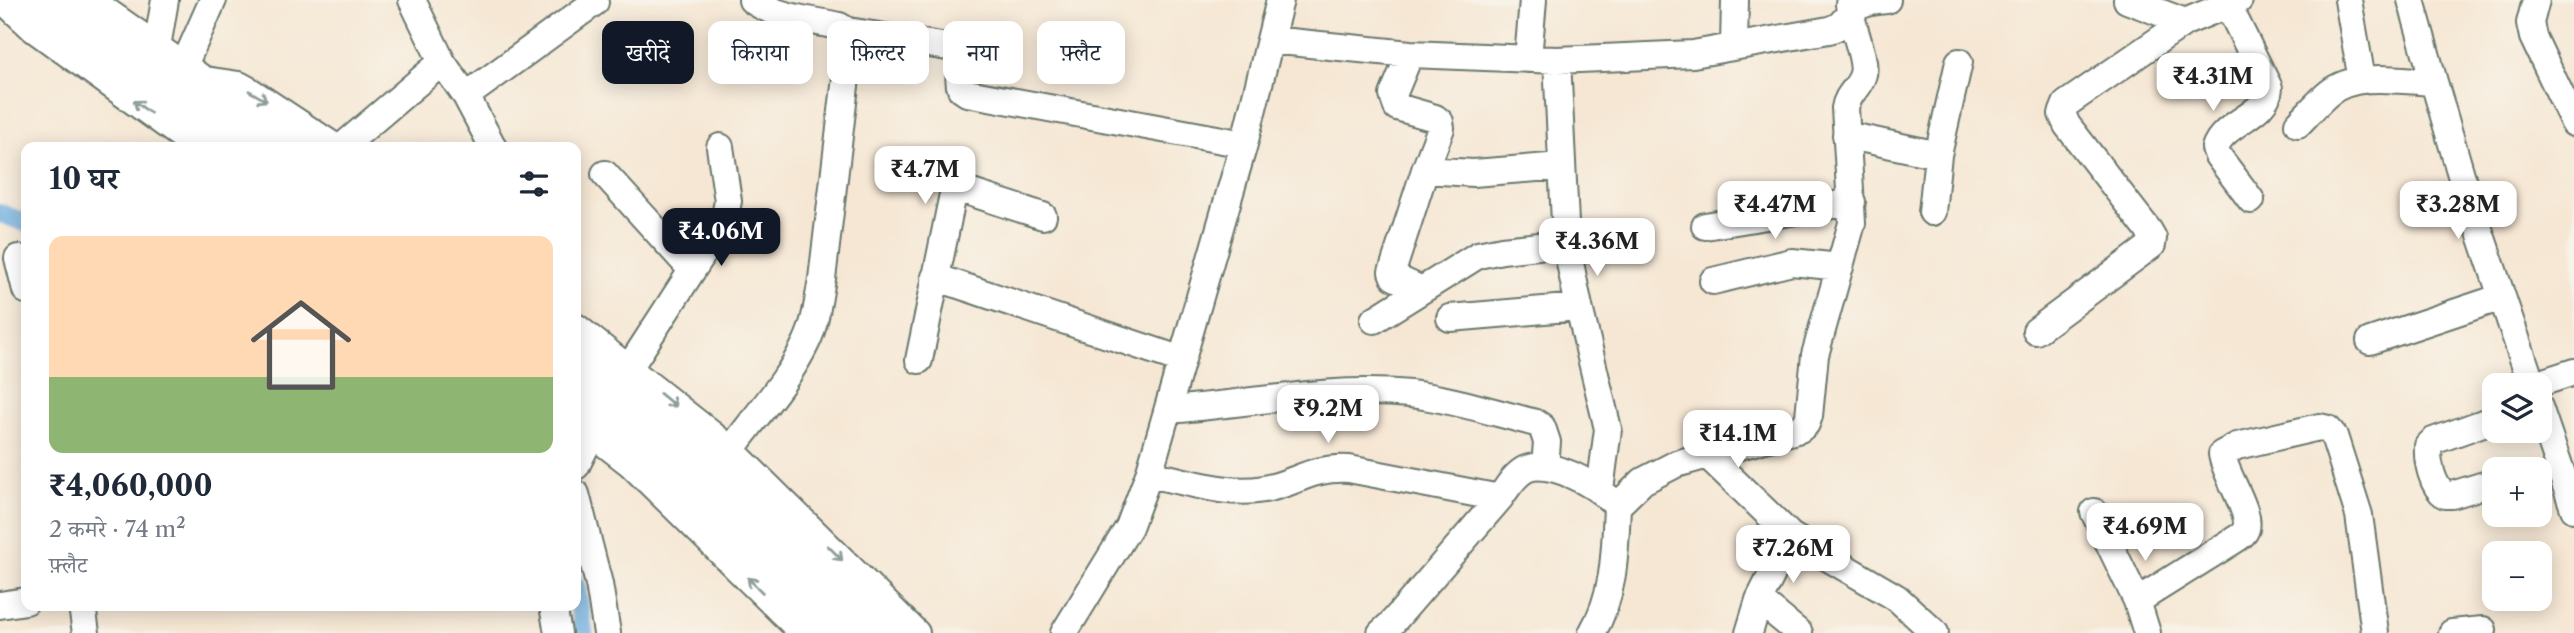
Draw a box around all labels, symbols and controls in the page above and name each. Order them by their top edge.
chip: खरीदें [602,21,694,84]
chip: किराया [708,21,813,84]
chip: फ़िल्टर [827,21,929,84]
chip: नया [943,21,1023,84]
chip: फ़्लैट [1037,21,1125,84]
pin: ₹4.31M [2156,54,2270,113]
text: ₹4.31M [2173,62,2253,90]
one-way arrow [248,89,268,103]
one-way arrow [133,100,152,114]
pin: ₹4.7M [876,146,974,206]
text: ₹4.7M [890,155,960,183]
text: 10 घर [49,160,119,197]
icon: filters [515,165,553,203]
pin: ₹4.47M [1718,182,1832,241]
pin: ₹3.28M [2401,182,2515,241]
text: ₹4.47M [1733,190,1817,218]
text: ₹3.28M [2416,190,2500,218]
pin: ₹4.06M [664,208,778,268]
text: ₹4.06M [678,217,764,245]
pin: ₹4.36M [1540,218,1654,278]
text: ₹4.36M [1555,227,1639,255]
icon: home [238,282,364,408]
map controls [2482,373,2552,611]
button: layers [2482,373,2552,443]
pin: ₹9.2M [1279,386,1377,445]
one-way arrow [658,392,676,407]
text: ₹9.2M [1293,394,1363,422]
pin: ₹14.1M [1681,410,1795,470]
text: ₹14.1M [1699,419,1777,447]
button: + [2482,457,2552,527]
text: ₹4,060,000 [49,467,213,504]
pin: ₹4.69M [2088,504,2202,563]
text: ₹4.69M [2103,512,2187,540]
text: 2 कमरे · 74 m² [49,515,186,543]
pin: ₹7.26M [1736,526,1850,585]
text: ₹7.26M [1752,534,1834,562]
button: − [2482,541,2552,611]
one-way arrow [827,545,844,562]
text: फ़्लैट [49,551,87,579]
one-way arrow [746,577,763,594]

